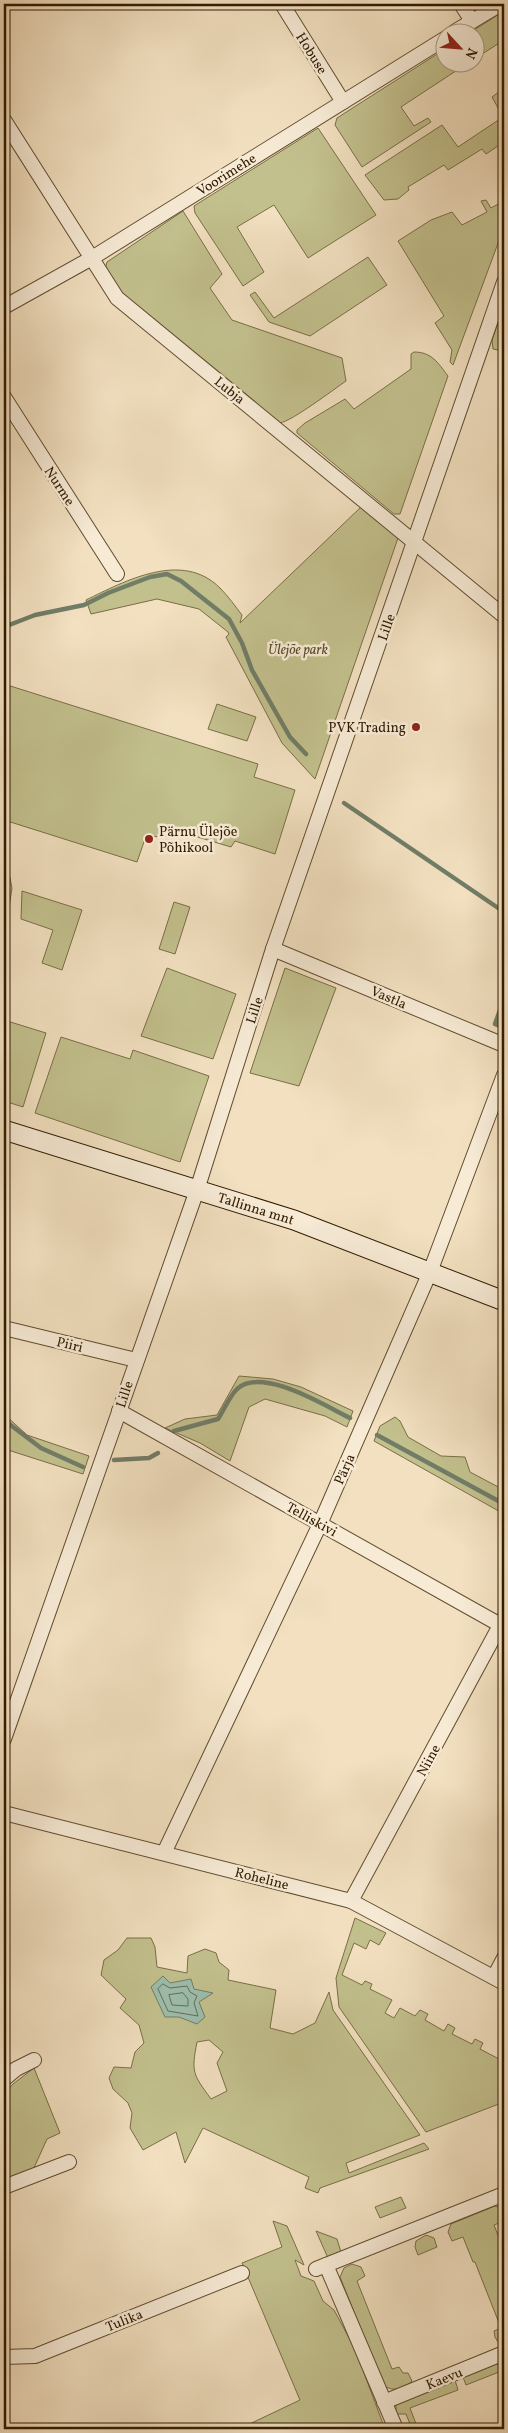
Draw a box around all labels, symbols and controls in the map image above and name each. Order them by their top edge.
north arrow [436,22,486,72]
street label: Hobuse [290,29,331,79]
text: N [460,44,481,62]
street label: Voorimehe [193,149,261,201]
street label: Lubja [210,373,248,409]
street label: Nurme [39,464,79,510]
street label: Lille [374,611,401,643]
park label: Ülejõe park [268,641,329,660]
place label: PVK Trading [328,719,406,738]
marker: PVK Trading [410,721,422,733]
place label: Pärnu Ülejõe Põhikool [159,823,238,858]
marker: Pärnu Ülejõe Põhikool [143,833,155,845]
street label: Vastla [367,982,409,1014]
street label: Lille [242,994,269,1026]
street label: Tallinna mnt [215,1189,296,1231]
street label: Piiri [54,1333,85,1358]
street label: Lille [112,1378,139,1410]
street label: Pärja [330,1451,361,1488]
street label: Telliskivi [282,1498,340,1542]
street label: Niine [413,1741,446,1780]
street label: Roheline [233,1864,291,1895]
street label: Tulika [103,2305,146,2337]
street label: Kaevu [423,2363,466,2395]

